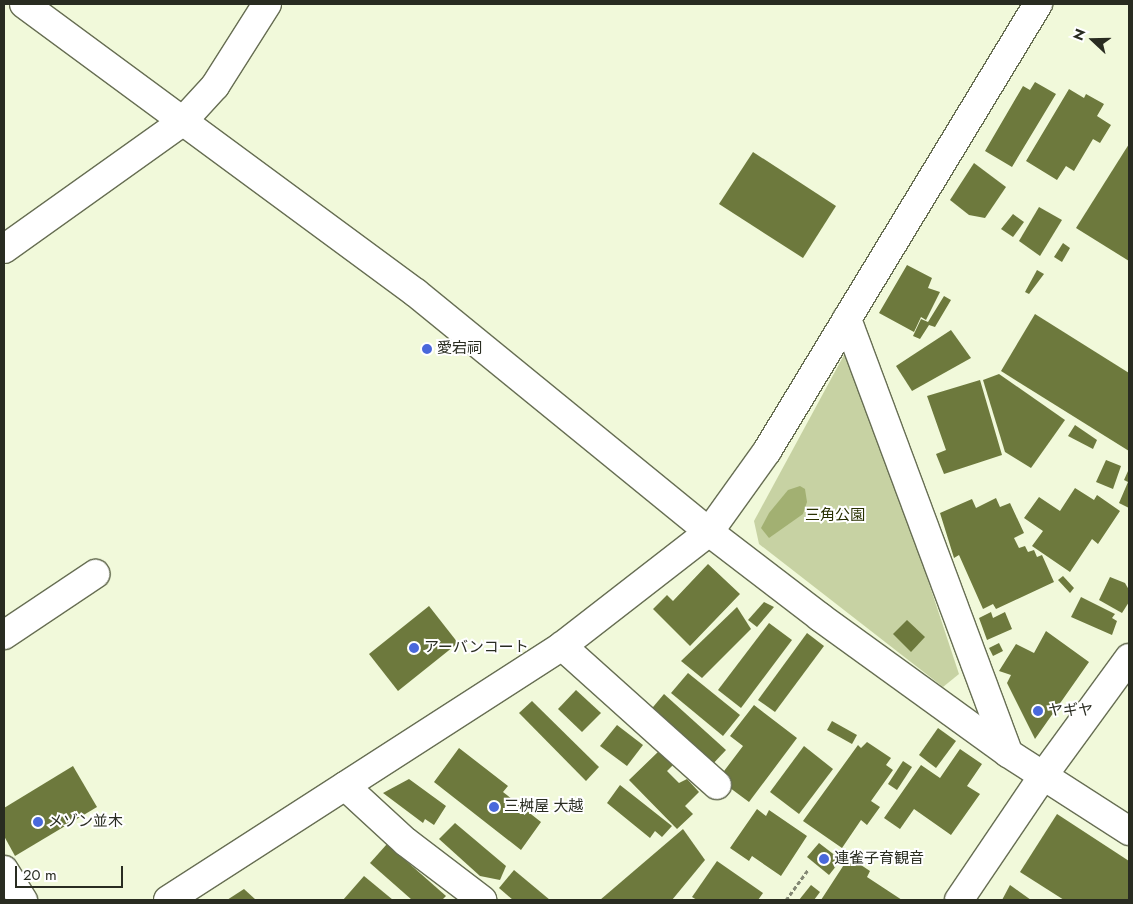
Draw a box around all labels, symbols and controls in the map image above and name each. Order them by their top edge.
north arrow [1068,15,1118,65]
text: N [1068,26,1090,43]
place label: 愛宕祠 [437,340,482,358]
marker: 愛宕祠 [421,343,433,355]
park label: 三角公園 [805,507,865,525]
place label: アーバンコート [424,639,528,657]
marker: アーバンコート [408,642,420,654]
place label: ヤギヤ [1048,702,1093,720]
marker: ヤギヤ [1032,705,1044,717]
place label: 三桝屋 大越 [504,798,583,816]
marker: 三桝屋 大越 [488,801,500,813]
place label: メゾン並木 [48,813,123,831]
marker: メゾン並木 [32,816,44,828]
place label: 連雀子育観音 [834,850,924,868]
marker: 連雀子育観音 [818,853,830,865]
scale bar [18,856,125,888]
text: 20 m [23,864,57,886]

